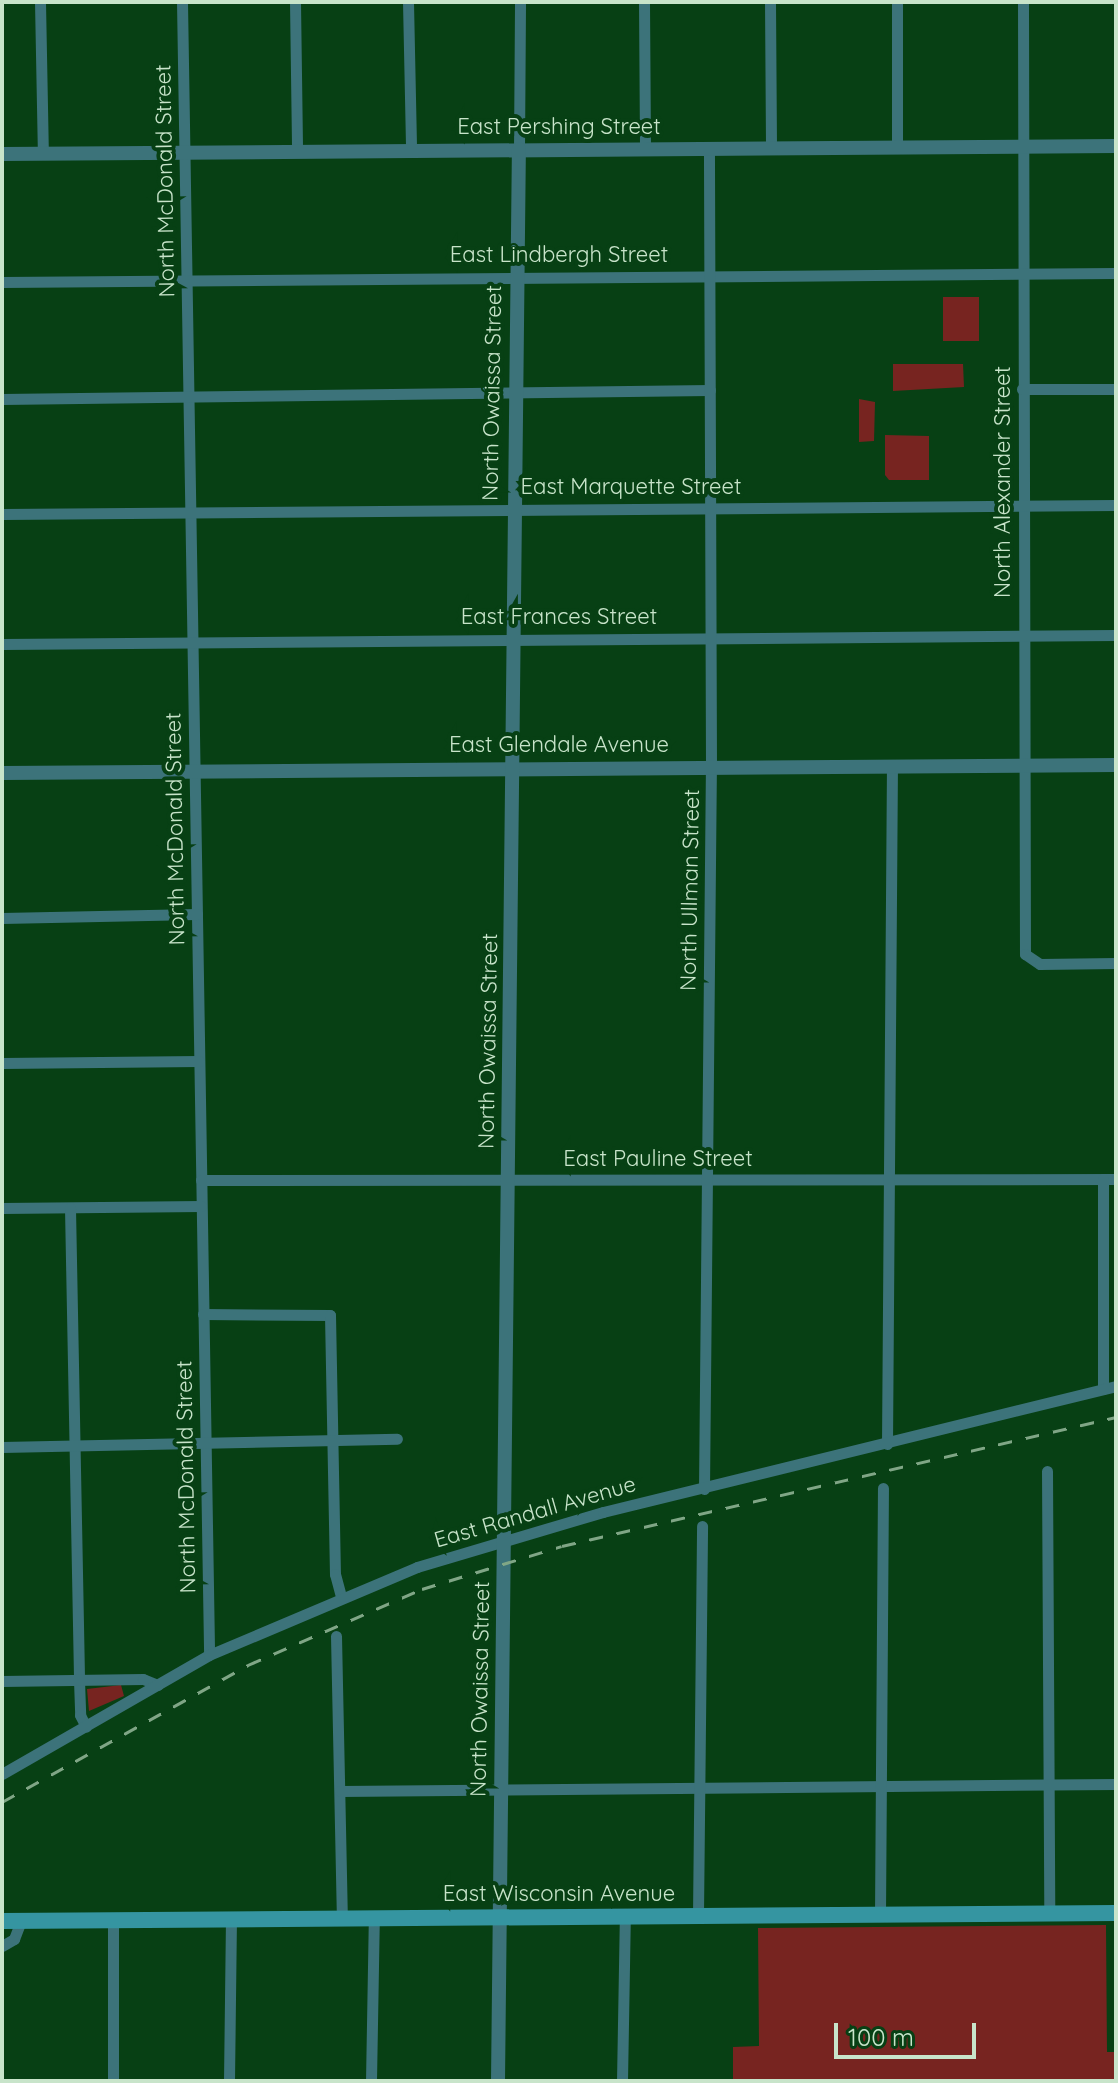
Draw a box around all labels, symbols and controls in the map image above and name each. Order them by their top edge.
street label: North McDonald Street [150,64,180,298]
street label: East Pershing Street [457,114,661,140]
street label: East Lindbergh Street [450,242,668,268]
street label: North Owaissa Street [477,285,507,501]
street label: North Alexander Street [990,366,1016,598]
street label: East Marquette Street [521,474,741,500]
street label: East Frances Street [461,604,657,630]
street label: North McDonald Street [160,712,190,946]
street label: East Glendale Avenue [449,732,669,758]
street label: North Ullman Street [675,789,705,991]
street label: North Owaissa Street [473,933,503,1149]
street label: East Pauline Street [563,1146,753,1172]
street label: North McDonald Street [171,1360,201,1594]
street label: East Randall Avenue [431,1471,639,1553]
street label: North Owaissa Street [465,1581,495,1797]
street label: East Wisconsin Avenue [443,1881,675,1907]
scale bar [838,2007,980,2057]
text: 100 m [848,2022,914,2052]

